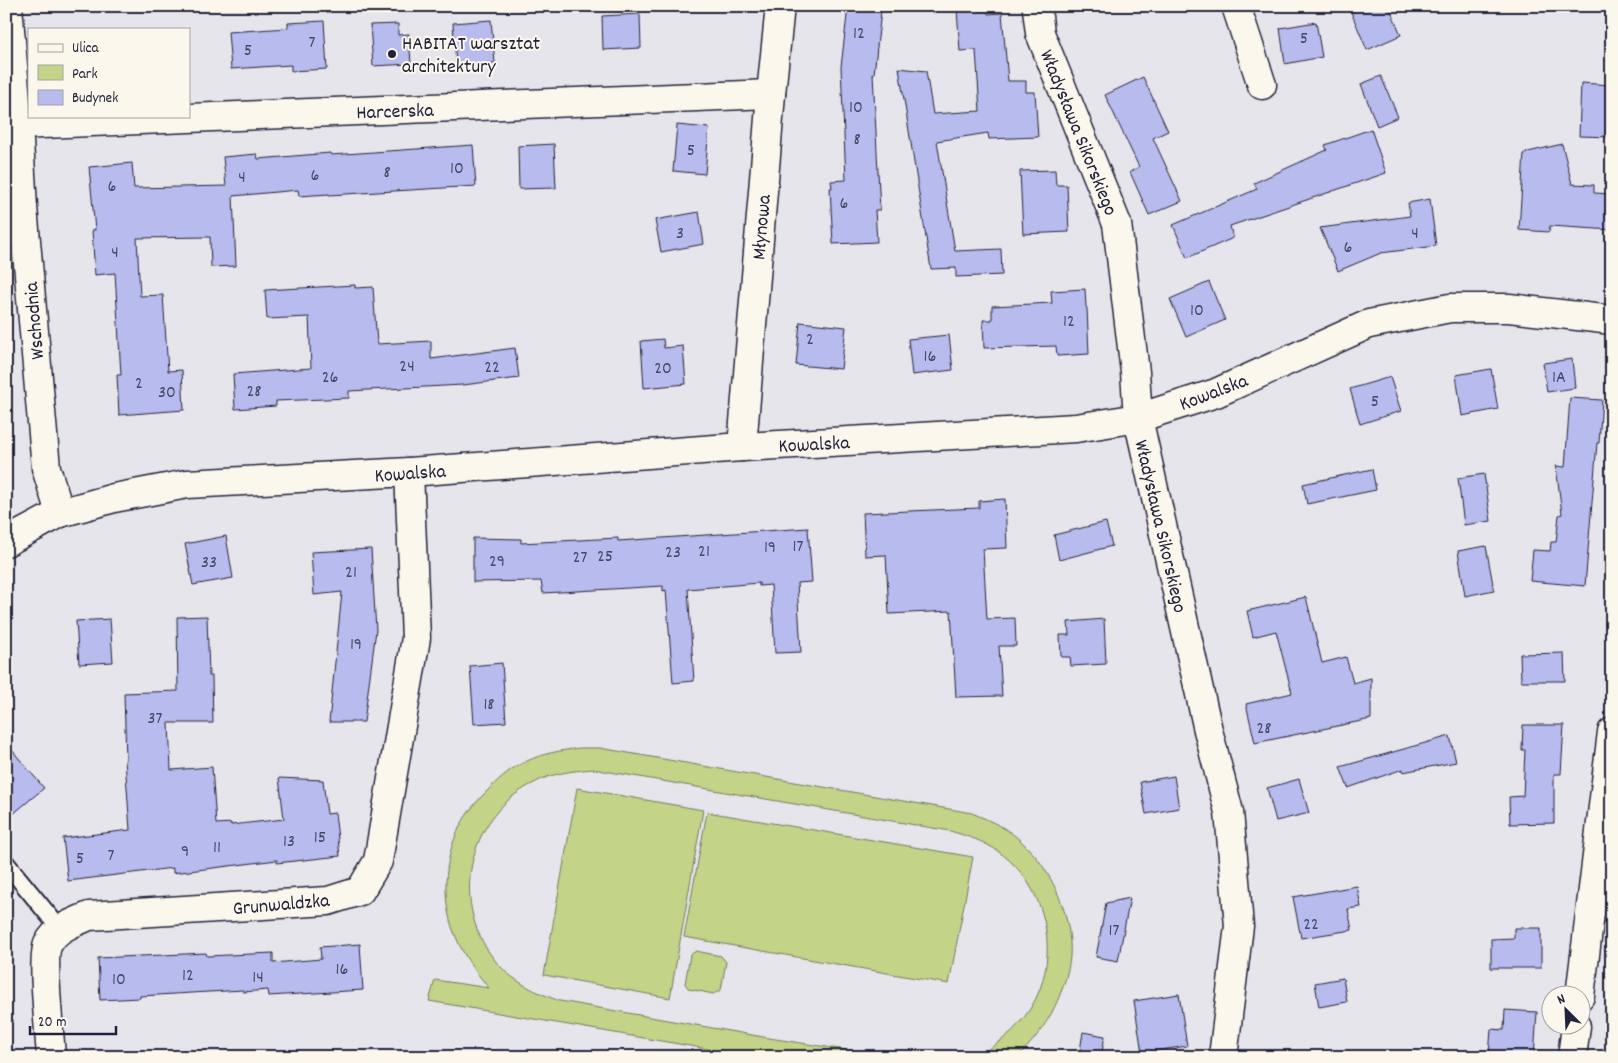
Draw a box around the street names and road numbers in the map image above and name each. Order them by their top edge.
street label: Władysława Sikorskiego [1031,46,1123,220]
street label: Harcerska [356,98,435,128]
street label: Młynowa [746,193,780,261]
street label: Wschodnia [19,280,53,361]
street label: Kowalska [1176,368,1253,420]
street label: Kowalska [778,430,851,462]
street label: Władysława Sikorskiego [1126,437,1193,616]
street label: Kowalska [374,459,447,491]
street label: Grunwaldzka [232,888,331,924]

